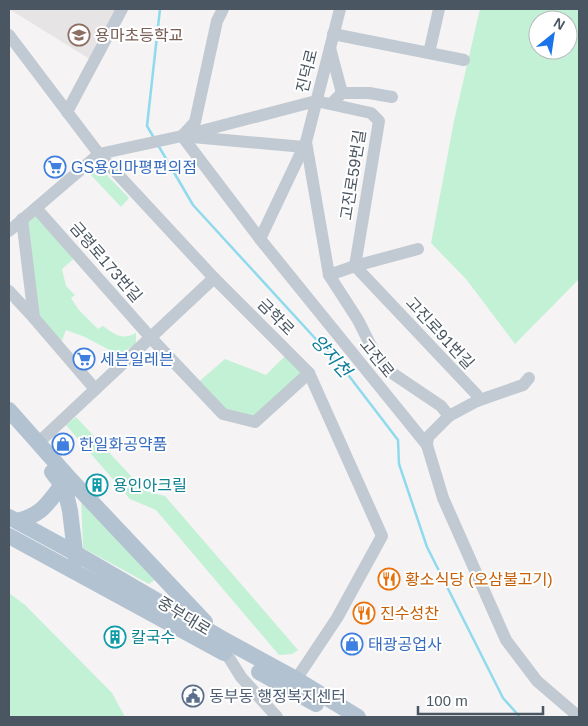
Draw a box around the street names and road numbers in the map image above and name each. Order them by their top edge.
street label: 진덕로 [293,47,321,94]
street label: 고진로59번길 [337,129,369,221]
street label: 금령로173번길 [67,219,145,305]
street label: 고진로91번길 [403,294,477,372]
street label: 금학로 [254,295,298,339]
street label: 고진로 [356,335,398,381]
street label: 중부대로 [154,594,214,639]

